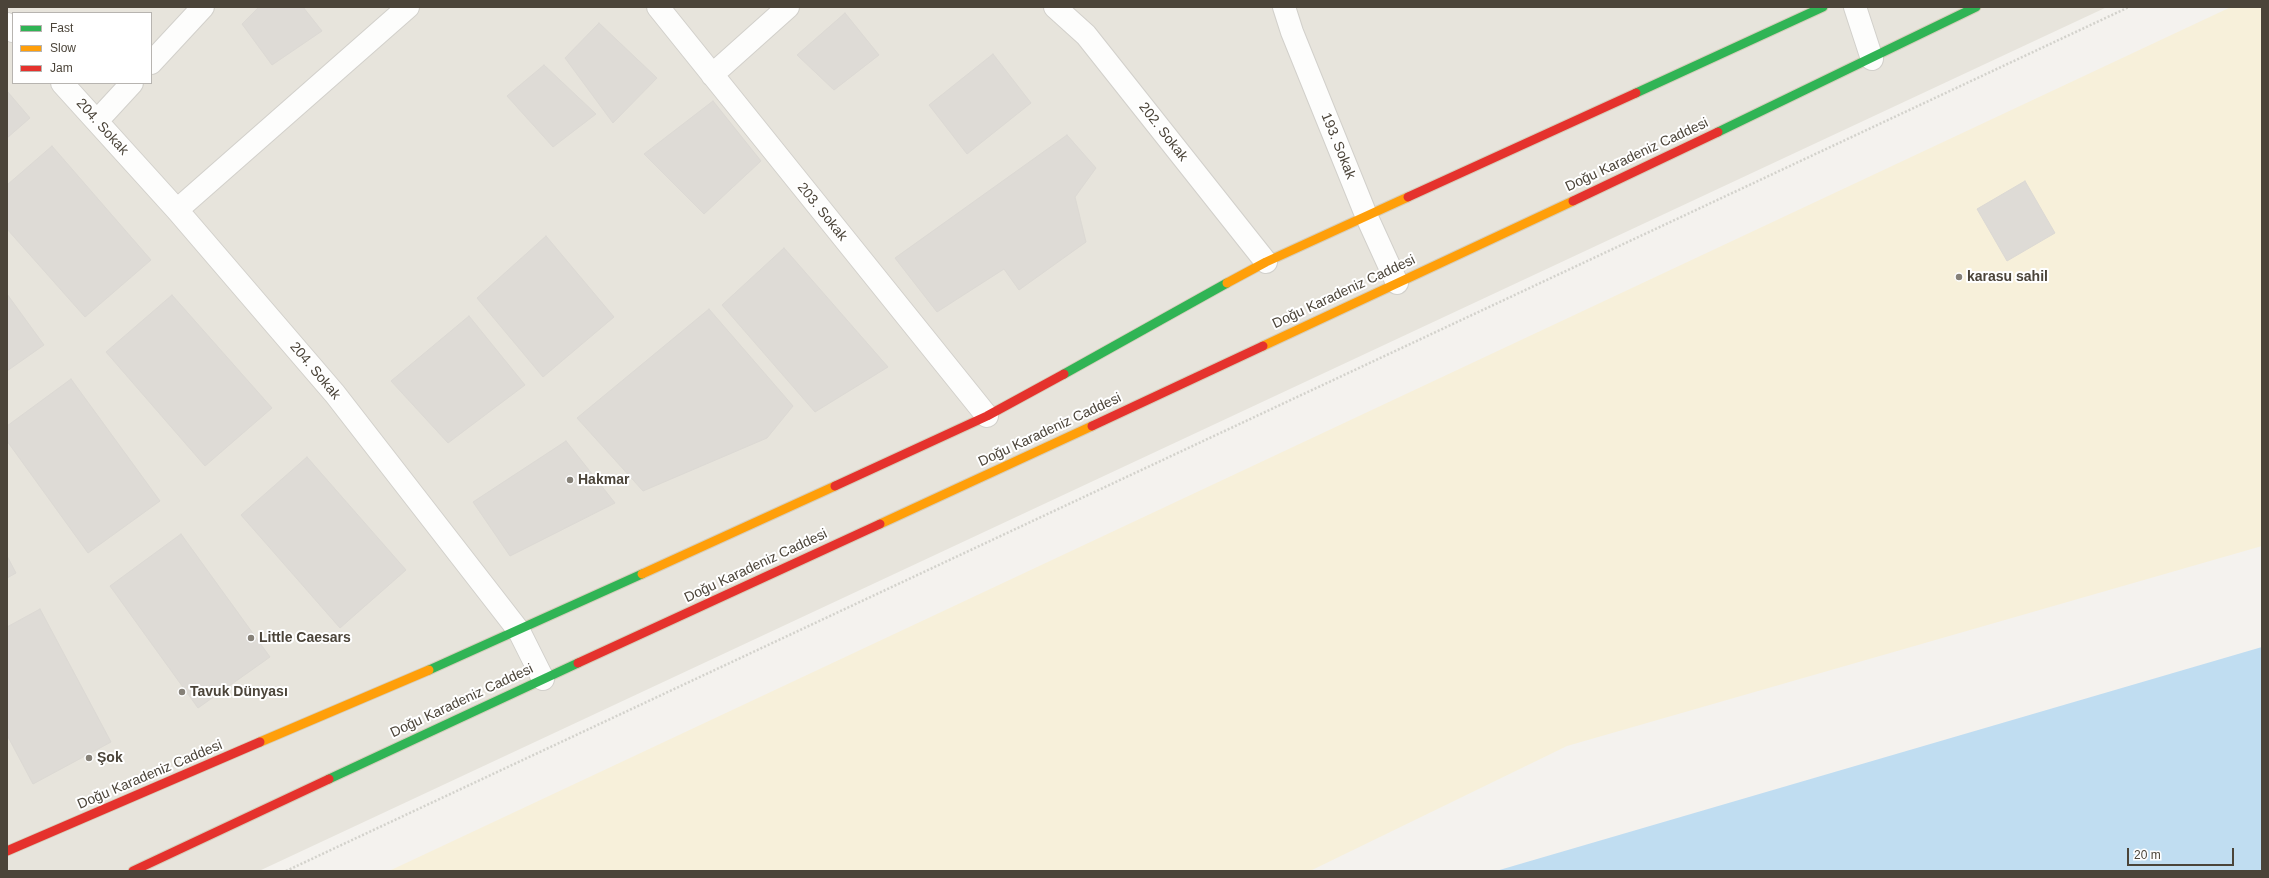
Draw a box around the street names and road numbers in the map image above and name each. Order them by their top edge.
street label: 204. Sokak [72,95,132,159]
street label: 202. Sokak [1135,99,1191,165]
street label: 193. Sokak [1317,110,1359,182]
street label: Doğu Karadeniz Caddesi [1563,114,1711,196]
street label: 203. Sokak [793,179,851,245]
street label: Doğu Karadeniz Caddesi [1270,251,1418,333]
street label: 204. Sokak [286,339,344,403]
street label: Doğu Karadeniz Caddesi [976,389,1124,471]
street label: Doğu Karadeniz Caddesi [682,525,830,607]
street label: Doğu Karadeniz Caddesi [388,660,536,742]
street label: Doğu Karadeniz Caddesi [75,737,225,813]

